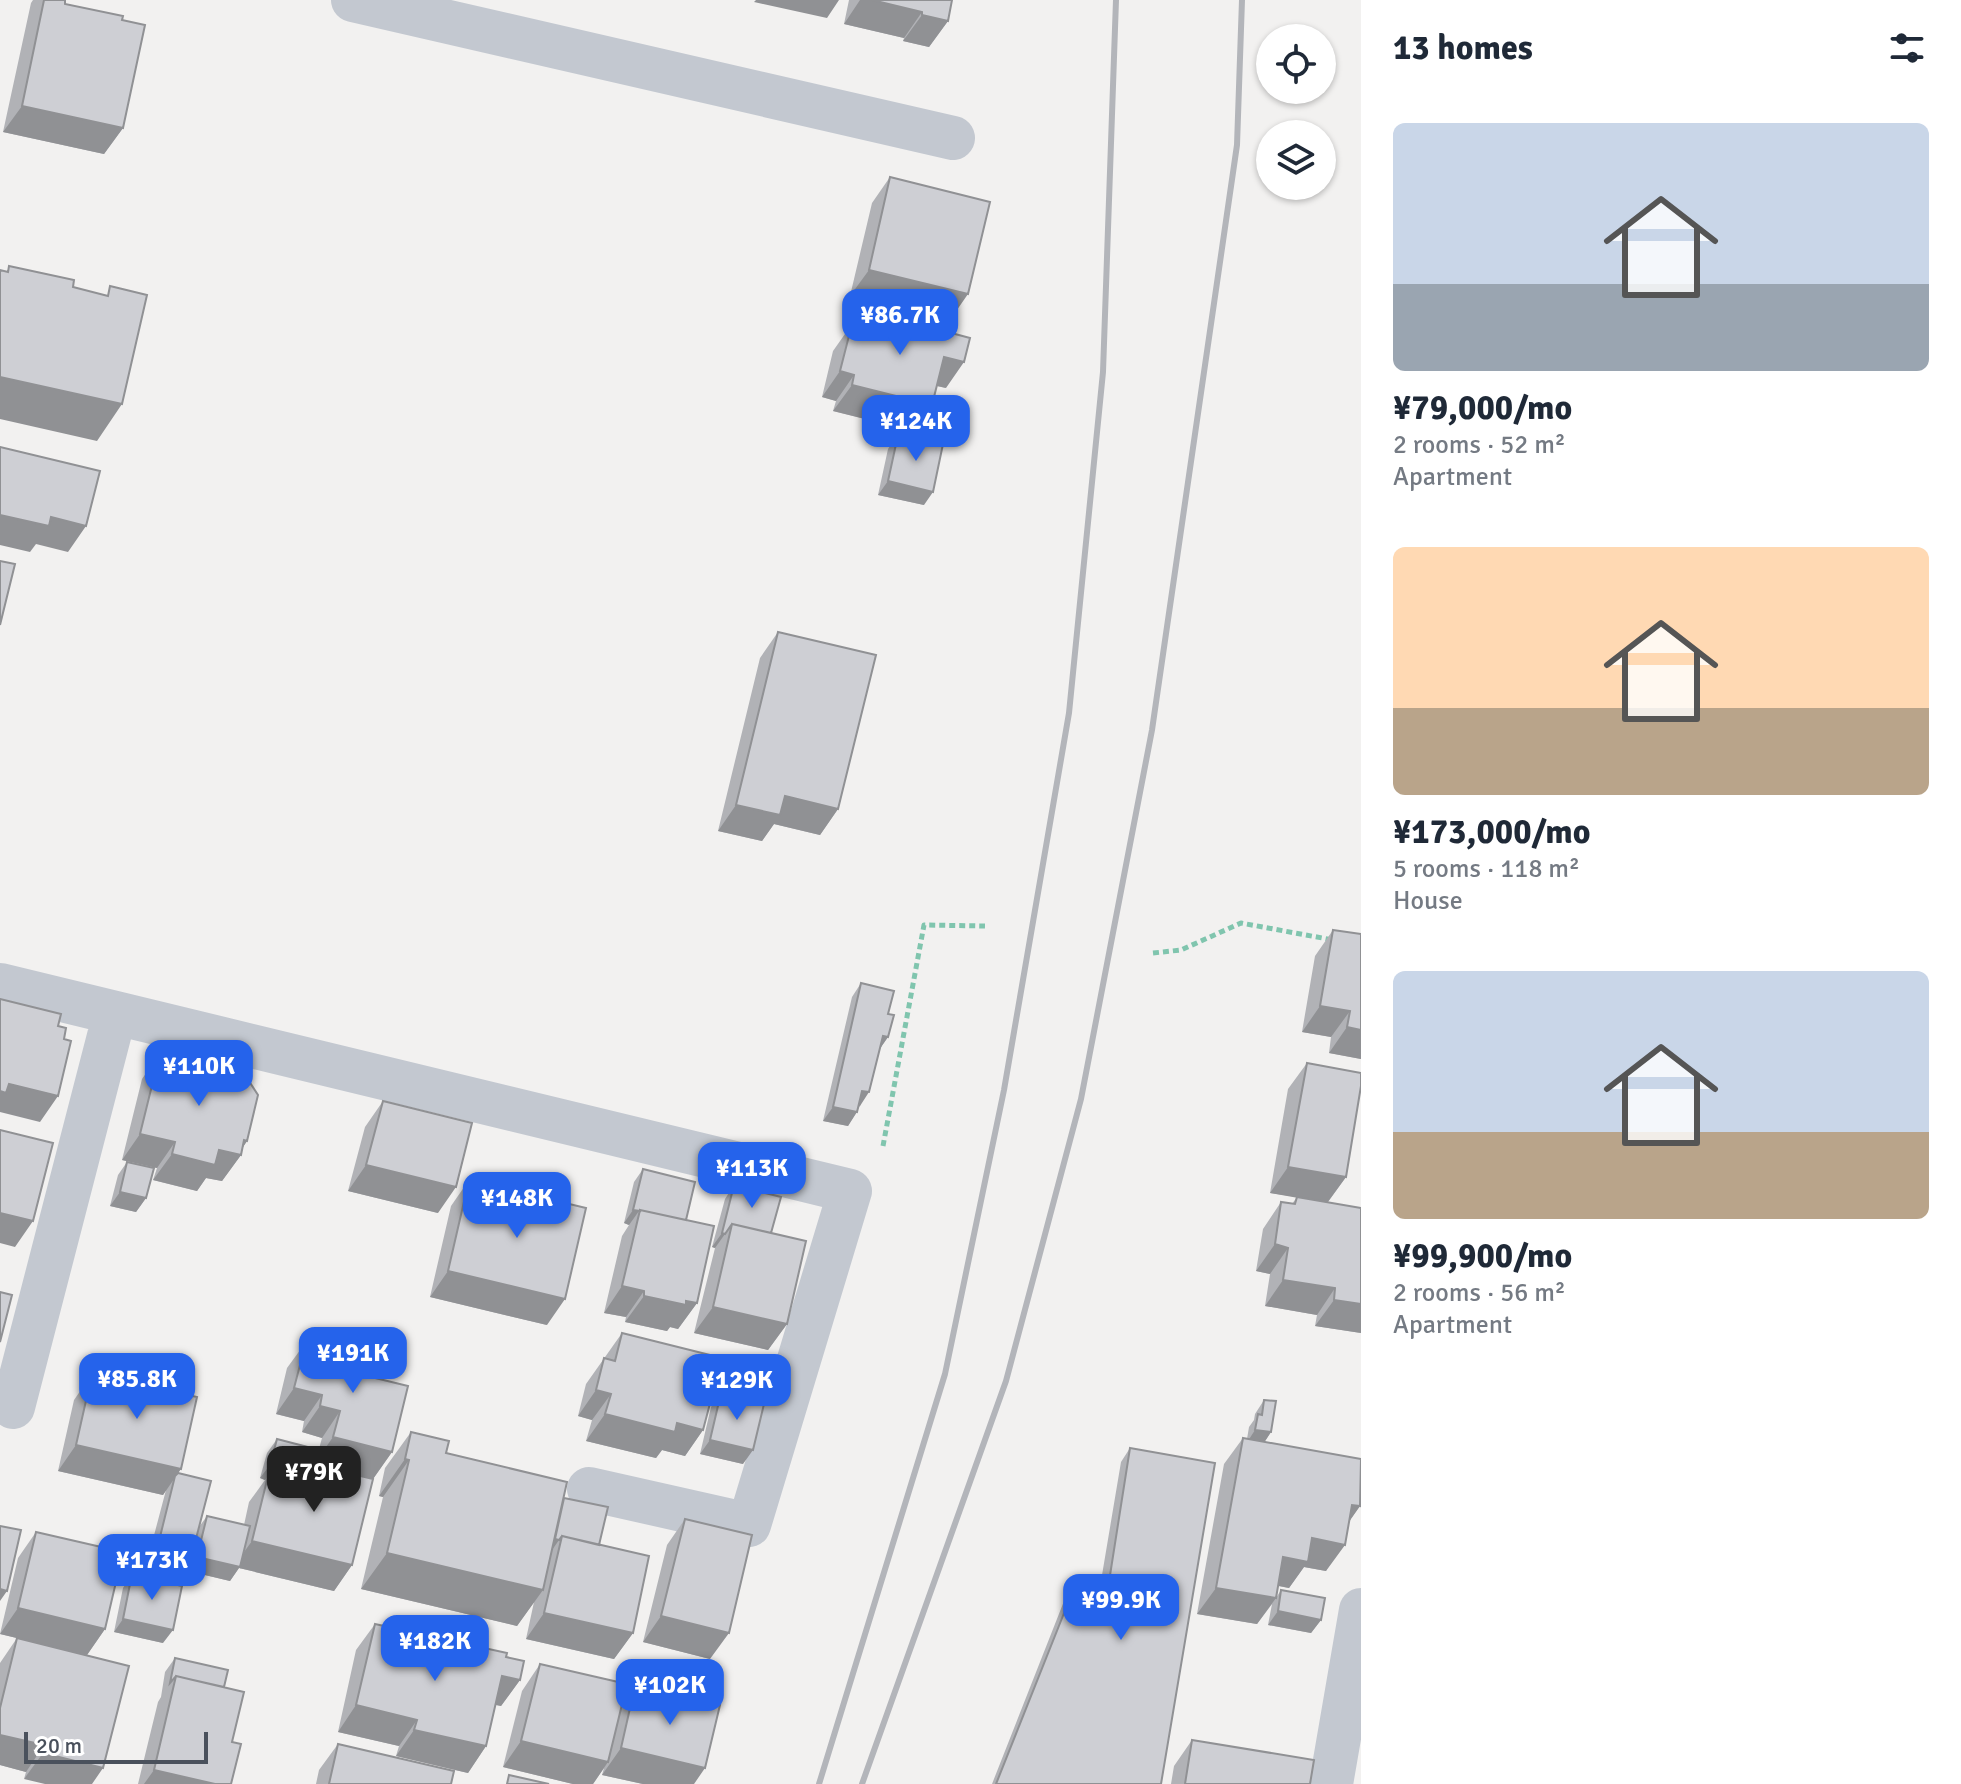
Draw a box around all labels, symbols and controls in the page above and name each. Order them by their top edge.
map controls [1256,24,1336,200]
button: locate [1256,24,1336,104]
icon: filters [1885,26,1929,70]
text: 13 homes [1393,27,1533,69]
button: layers [1256,120,1336,200]
icon: home [1589,175,1733,319]
pin: ¥86.7K [835,289,965,357]
text: ¥86.7K [860,299,940,331]
text: ¥79,000/mo [1393,387,1572,429]
pin: ¥124K [860,395,972,463]
text: ¥124K [880,405,952,437]
text: 2 rooms · 52 m² [1393,429,1566,461]
text: Apartment [1393,461,1512,493]
icon: home [1589,599,1733,743]
text: ¥173,000/mo [1393,811,1591,853]
text: 5 rooms · 118 m² [1393,853,1580,885]
text: House [1393,885,1463,917]
icon: home [1589,1023,1733,1167]
pin: ¥110K [143,1040,255,1108]
text: ¥110K [163,1050,235,1082]
pin: ¥113K [696,1142,808,1210]
text: ¥113K [716,1152,788,1184]
pin: ¥148K [461,1172,573,1240]
text: ¥148K [481,1182,553,1214]
text: ¥99,900/mo [1393,1235,1572,1277]
text: 2 rooms · 56 m² [1393,1277,1566,1309]
text: Apartment [1393,1309,1512,1341]
pin: ¥191K [297,1327,409,1395]
text: ¥191K [317,1337,389,1369]
pin: ¥85.8K [72,1353,202,1421]
pin: ¥129K [681,1354,793,1422]
text: ¥85.8K [97,1363,177,1395]
text: ¥129K [701,1364,773,1396]
pin: ¥79K [267,1446,361,1514]
text: ¥79K [285,1456,343,1488]
pin: ¥173K [96,1534,208,1602]
text: ¥173K [116,1544,188,1576]
pin: ¥99.9K [1056,1574,1186,1642]
text: ¥99.9K [1081,1584,1161,1616]
pin: ¥182K [379,1615,491,1683]
text: ¥182K [399,1625,471,1657]
pin: ¥102K [614,1659,726,1727]
text: ¥102K [634,1669,706,1701]
scale bar [24,1728,208,1764]
text: 20 m [36,1732,82,1759]

